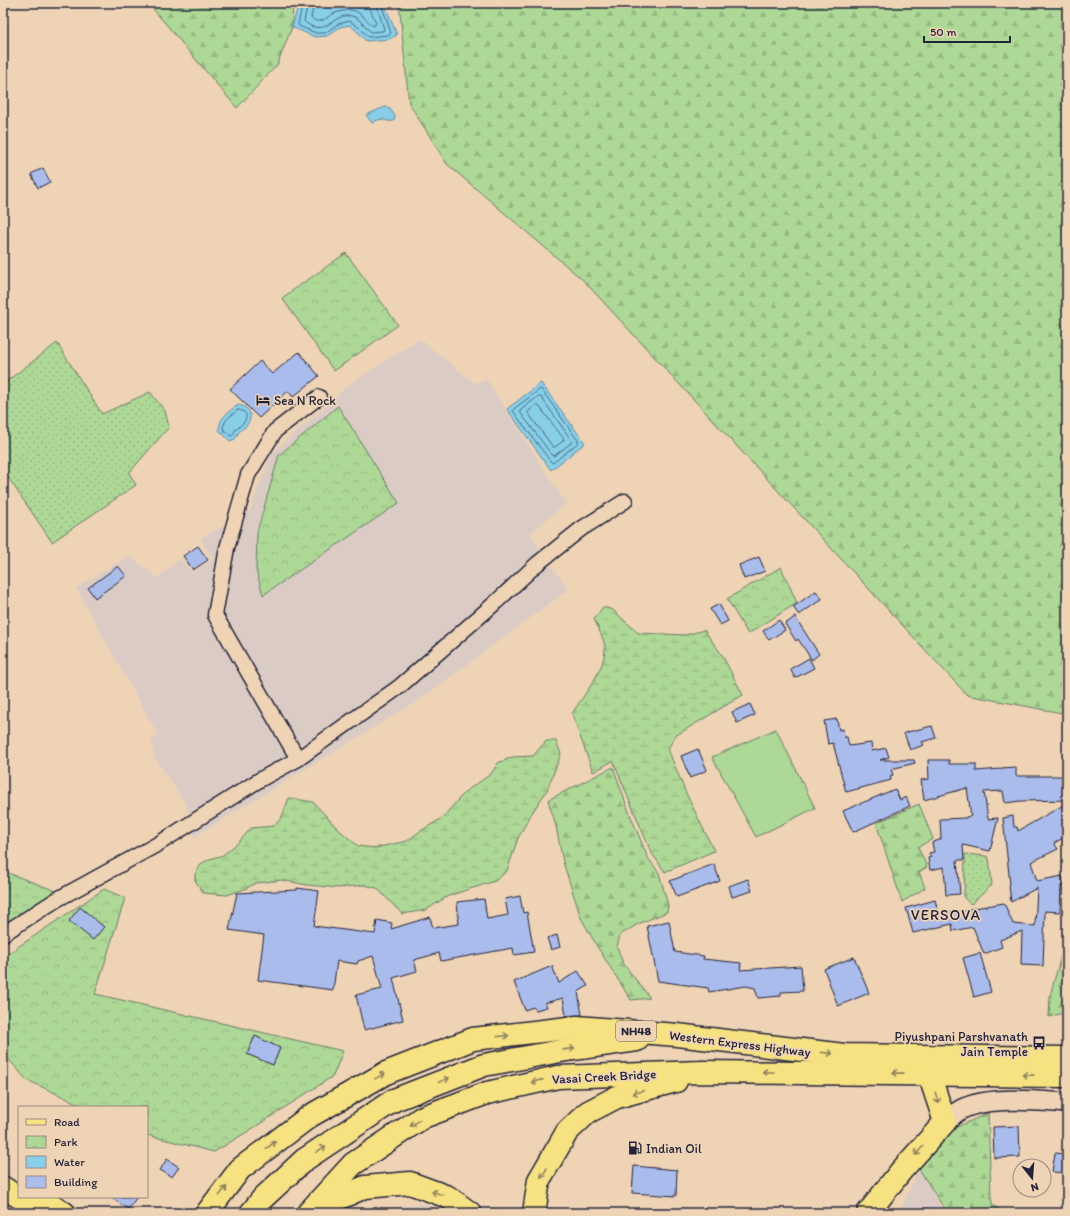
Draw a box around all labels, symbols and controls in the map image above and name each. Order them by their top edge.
scale bar [924,18,1010,44]
text: 50 m [930,25,956,39]
hotel icon: Sea N Rock [255,392,271,408]
place label: Sea N Rock [274,393,336,408]
district label: VERSOVA [911,906,981,924]
road number: NH48 [616,1021,656,1041]
street label: Western Express Highway [668,1027,812,1060]
place label: Piyushpani Parshvanath Jain Temple [894,1029,1028,1059]
one-way arrow [496,1032,509,1040]
bus stop icon: Piyushpani Parshvanath Jain Temple [1031,1035,1047,1051]
one-way arrow [562,1045,575,1053]
one-way arrow [820,1049,833,1057]
street label: Vasai Creek Bridge [552,1066,657,1087]
one-way arrow [762,1068,775,1076]
one-way arrow [892,1069,905,1077]
one-way arrow [1022,1071,1035,1079]
one-way arrow [374,1072,386,1079]
one-way arrow [437,1076,449,1084]
one-way arrow [531,1078,544,1086]
one-way arrow [632,1088,645,1096]
one-way arrow [934,1091,941,1104]
legend [18,1106,148,1198]
text: Road [54,1115,80,1129]
one-way arrow [410,1119,421,1127]
text: Park [54,1135,78,1149]
fuel station icon: Indian Oil [627,1140,643,1156]
one-way arrow [265,1141,276,1150]
place label: Indian Oil [646,1141,702,1156]
one-way arrow [315,1145,326,1153]
one-way arrow [914,1146,923,1156]
text: Water [54,1155,85,1169]
north arrow [1012,1158,1052,1198]
one-way arrow [539,1167,547,1179]
text: Building [54,1175,98,1189]
text: N [1029,1180,1040,1194]
one-way arrow [219,1185,227,1196]
one-way arrow [431,1189,443,1197]

